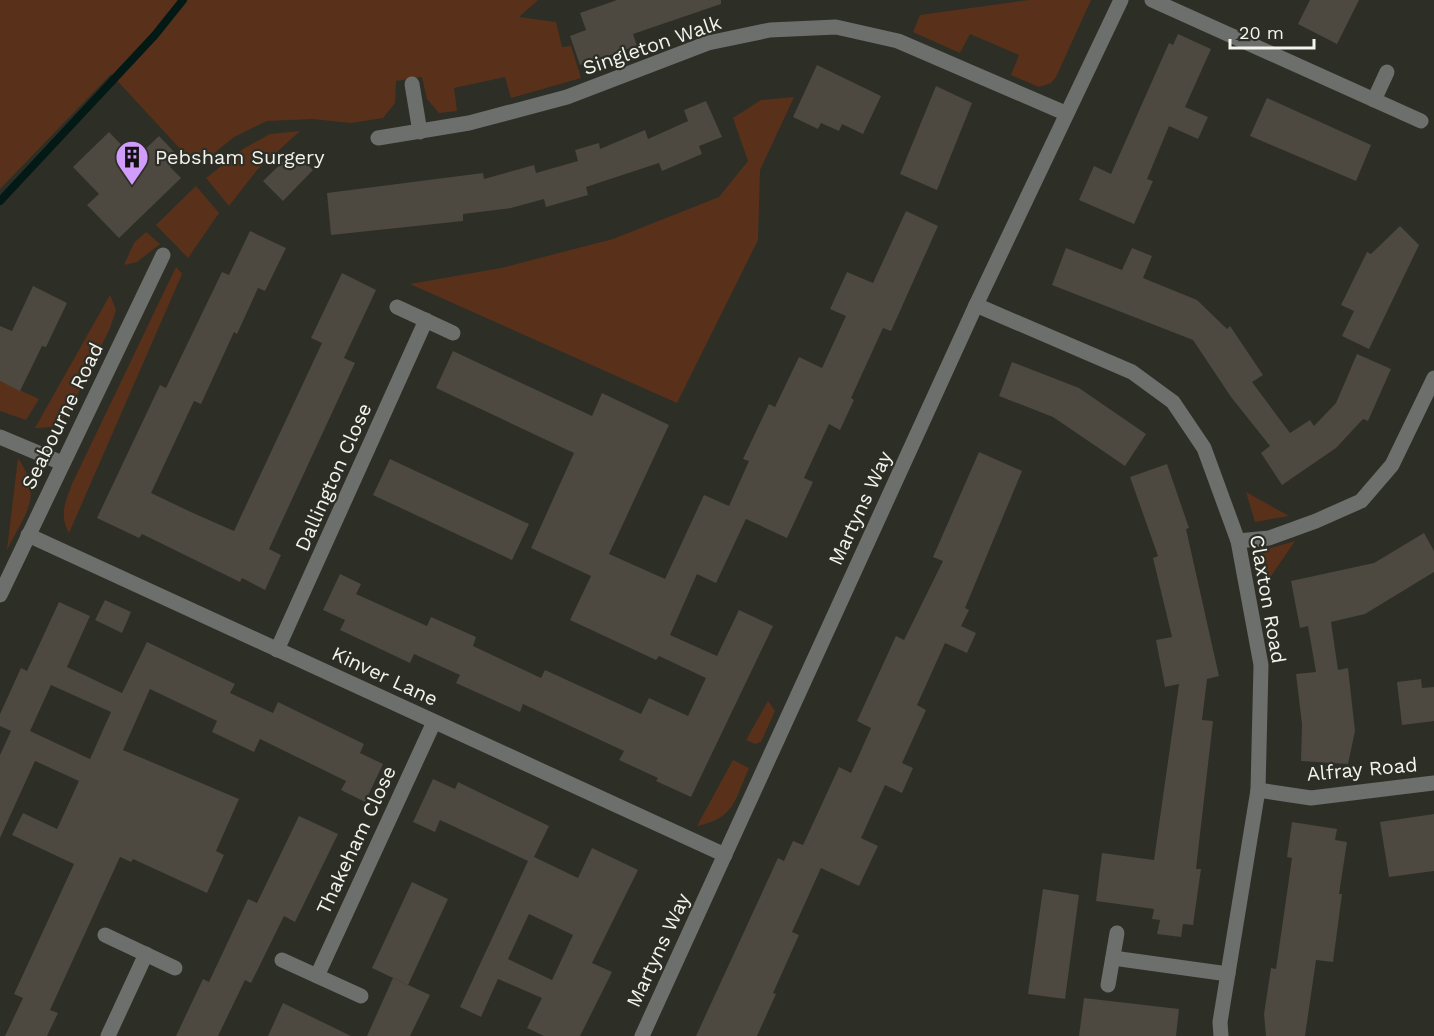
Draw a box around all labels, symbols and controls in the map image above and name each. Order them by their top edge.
street label: Singleton Walk [580,10,724,80]
scale bar [1230,12,1314,50]
text: 20 m [1239,22,1284,43]
building icon: Pebsham Surgery [114,139,150,186]
place label: Pebsham Surgery [155,145,325,169]
street label: Seabourne Road [16,339,108,493]
street label: Dallington Close [290,399,376,555]
street label: Martyns Way [823,446,897,569]
street label: Claxton Road [1245,533,1291,665]
street label: Kinver Lane [328,641,442,711]
street label: Alfray Road [1306,752,1418,786]
street label: Thakeham Close [311,762,401,918]
street label: Martyns Way [621,888,695,1011]

